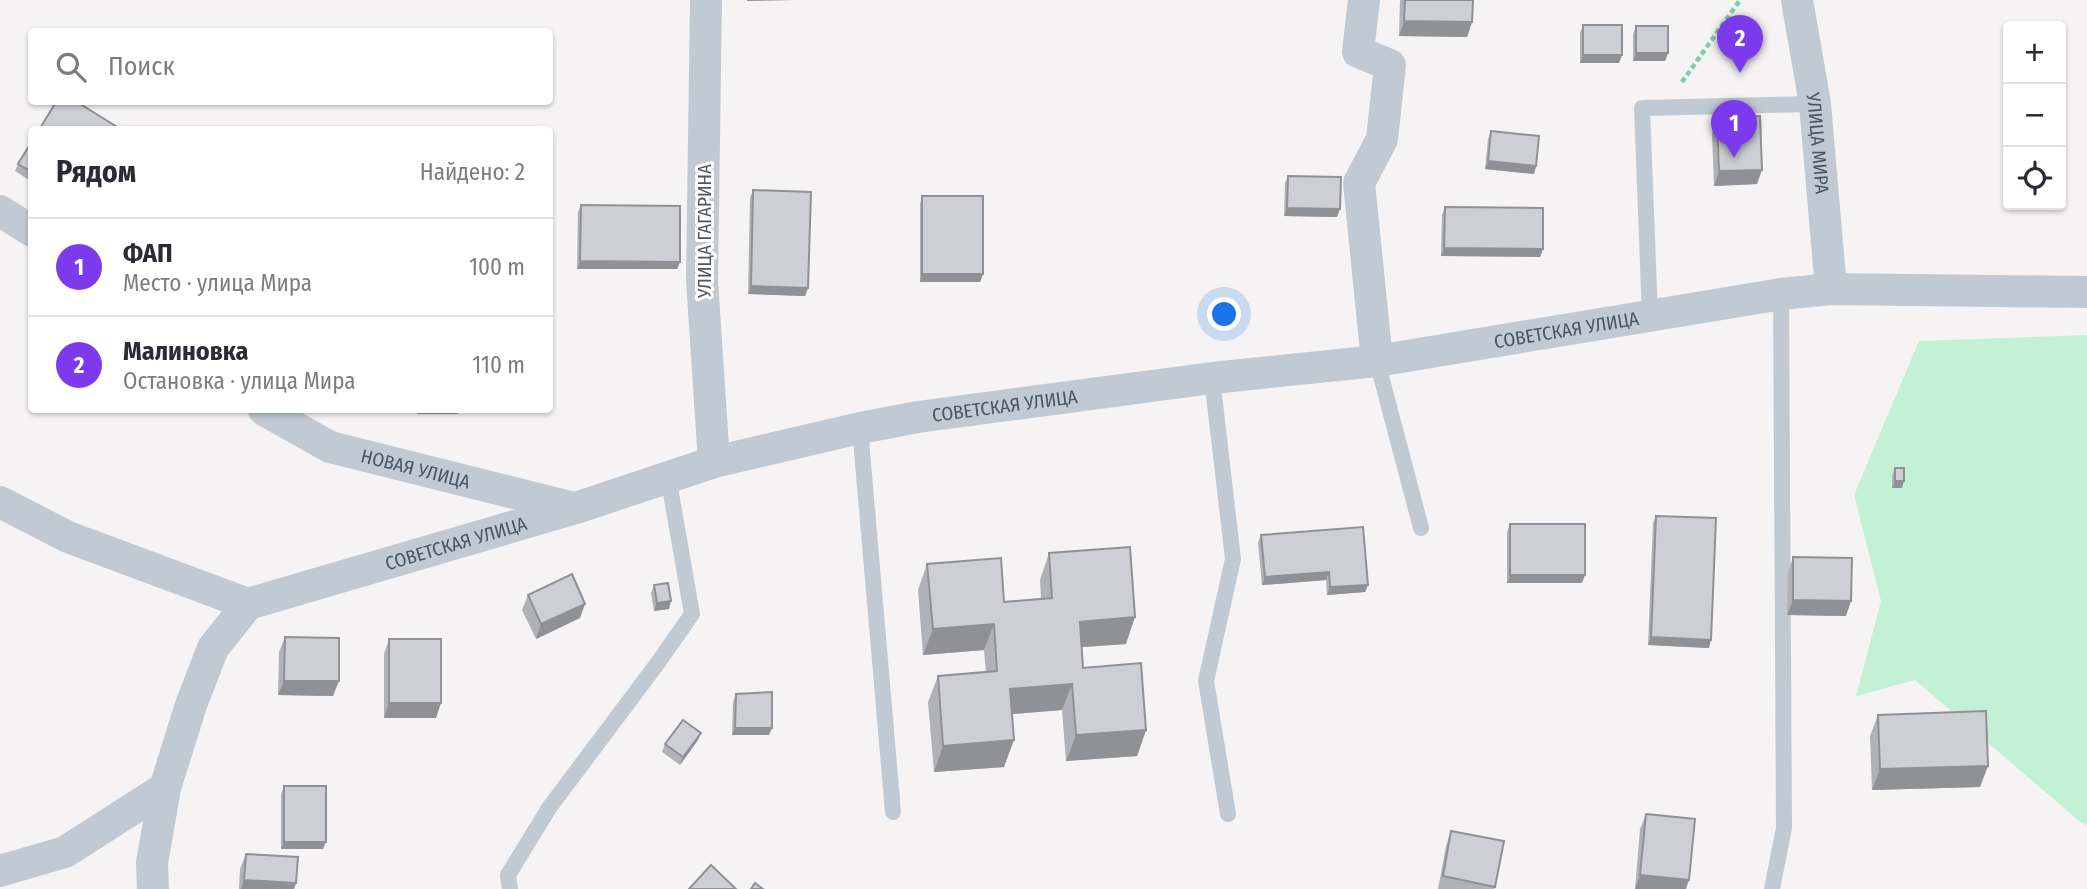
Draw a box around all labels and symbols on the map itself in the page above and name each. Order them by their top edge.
pin: 2 [1717,15,1763,73]
street label: УЛИЦА МИРА [1801,90,1834,195]
pin: 1 [1711,100,1757,158]
street label: УЛИЦА ГАГАРИНА [693,164,716,299]
your location [1207,297,1241,331]
street label: СОВЕТСКАЯ УЛИЦА [1492,307,1641,353]
street label: СОВЕТСКАЯ УЛИЦА [931,385,1079,427]
street label: НОВАЯ УЛИЦА [359,444,473,494]
street label: СОВЕТСКАЯ УЛИЦА [382,512,529,575]

